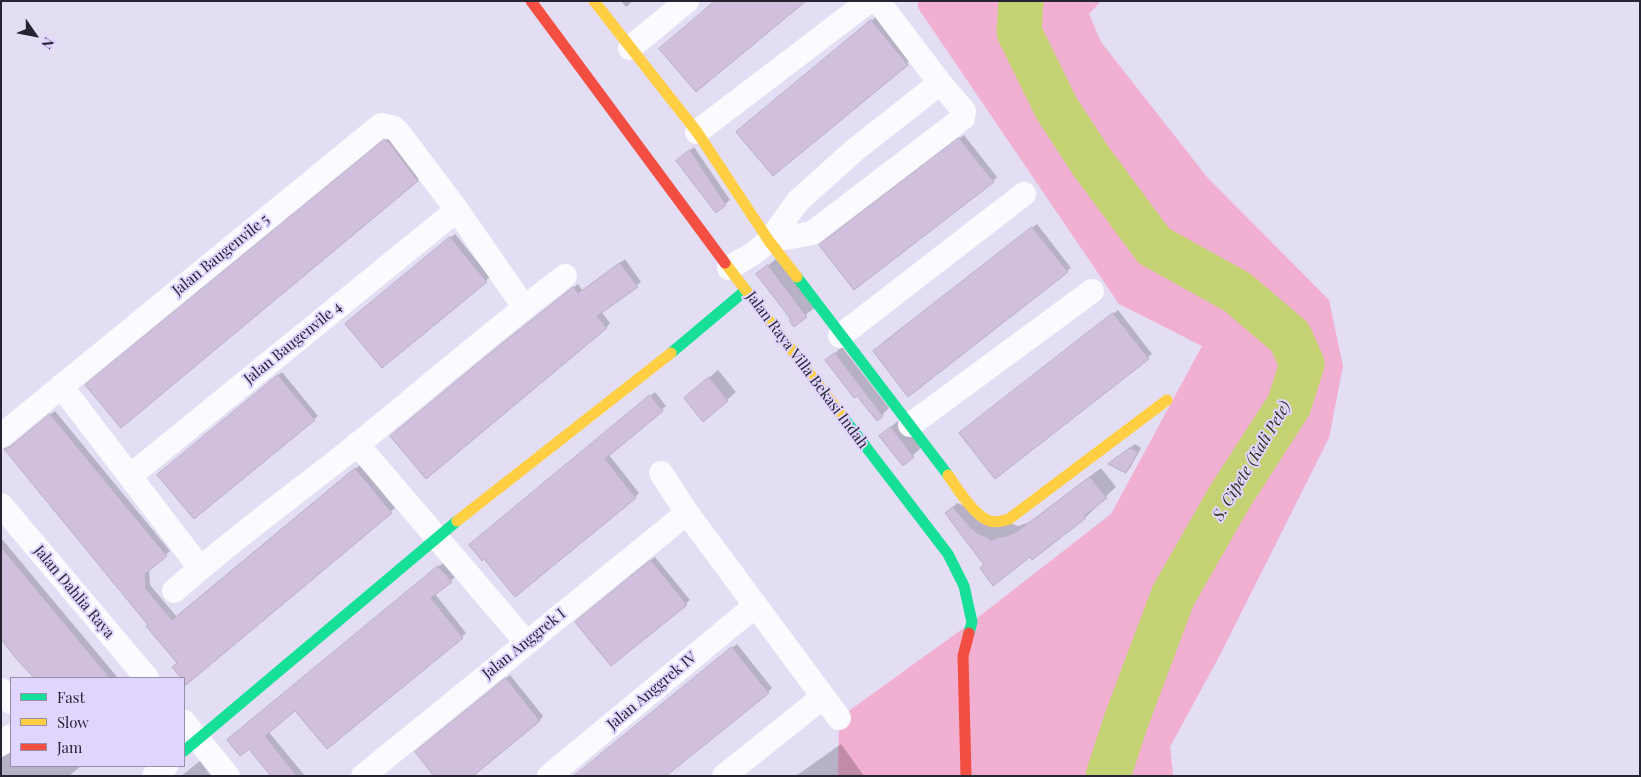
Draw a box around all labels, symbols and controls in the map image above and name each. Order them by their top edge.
north arrow [10,10,60,60]
text: N [37,34,59,53]
street label: Jalan Baugenvile 5 [169,210,273,300]
street label: Jalan Raya Villa Bekasi Indah [742,288,872,452]
street label: Jalan Baugenvile 4 [240,298,346,388]
water label: S. Cipete (Kali Pete) [1209,398,1295,524]
street label: Jalan Dahlia Raya [30,542,118,642]
street label: Jalan Anggrek I [479,605,569,683]
street label: Jalan Anggrek IV [604,648,700,734]
legend [10,677,185,767]
text: Fast [57,687,85,707]
text: Slow [57,712,89,732]
text: Jam [57,737,82,757]

